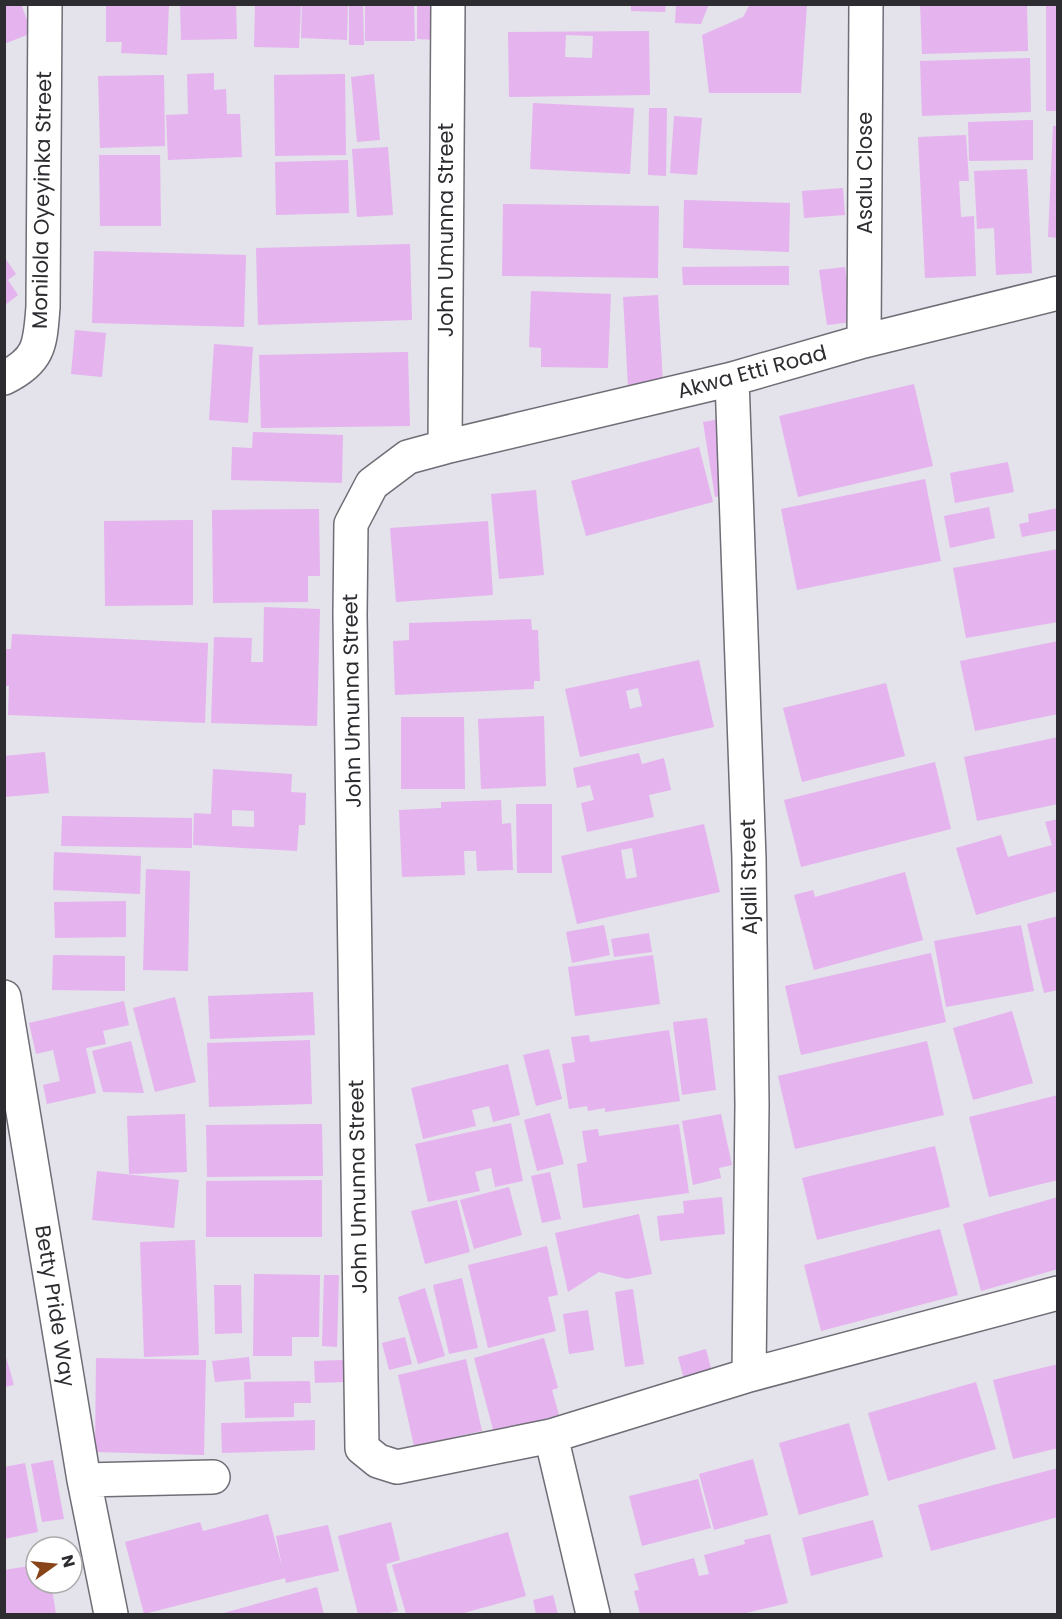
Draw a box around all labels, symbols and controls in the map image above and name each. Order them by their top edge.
street label: Monilola Oyeyinka Street [25,71,58,329]
street label: Asalu Close [850,112,879,234]
street label: John Umunna Street [431,123,460,337]
street label: Akwa Etti Road [674,338,830,405]
street label: John Umunna Street [335,594,368,808]
street label: Ajalli Street [733,819,764,935]
street label: John Umunna Street [341,1080,374,1294]
street label: Betty Pride Way [28,1223,83,1389]
north arrow [24,1535,84,1595]
text: N [55,1552,81,1570]

